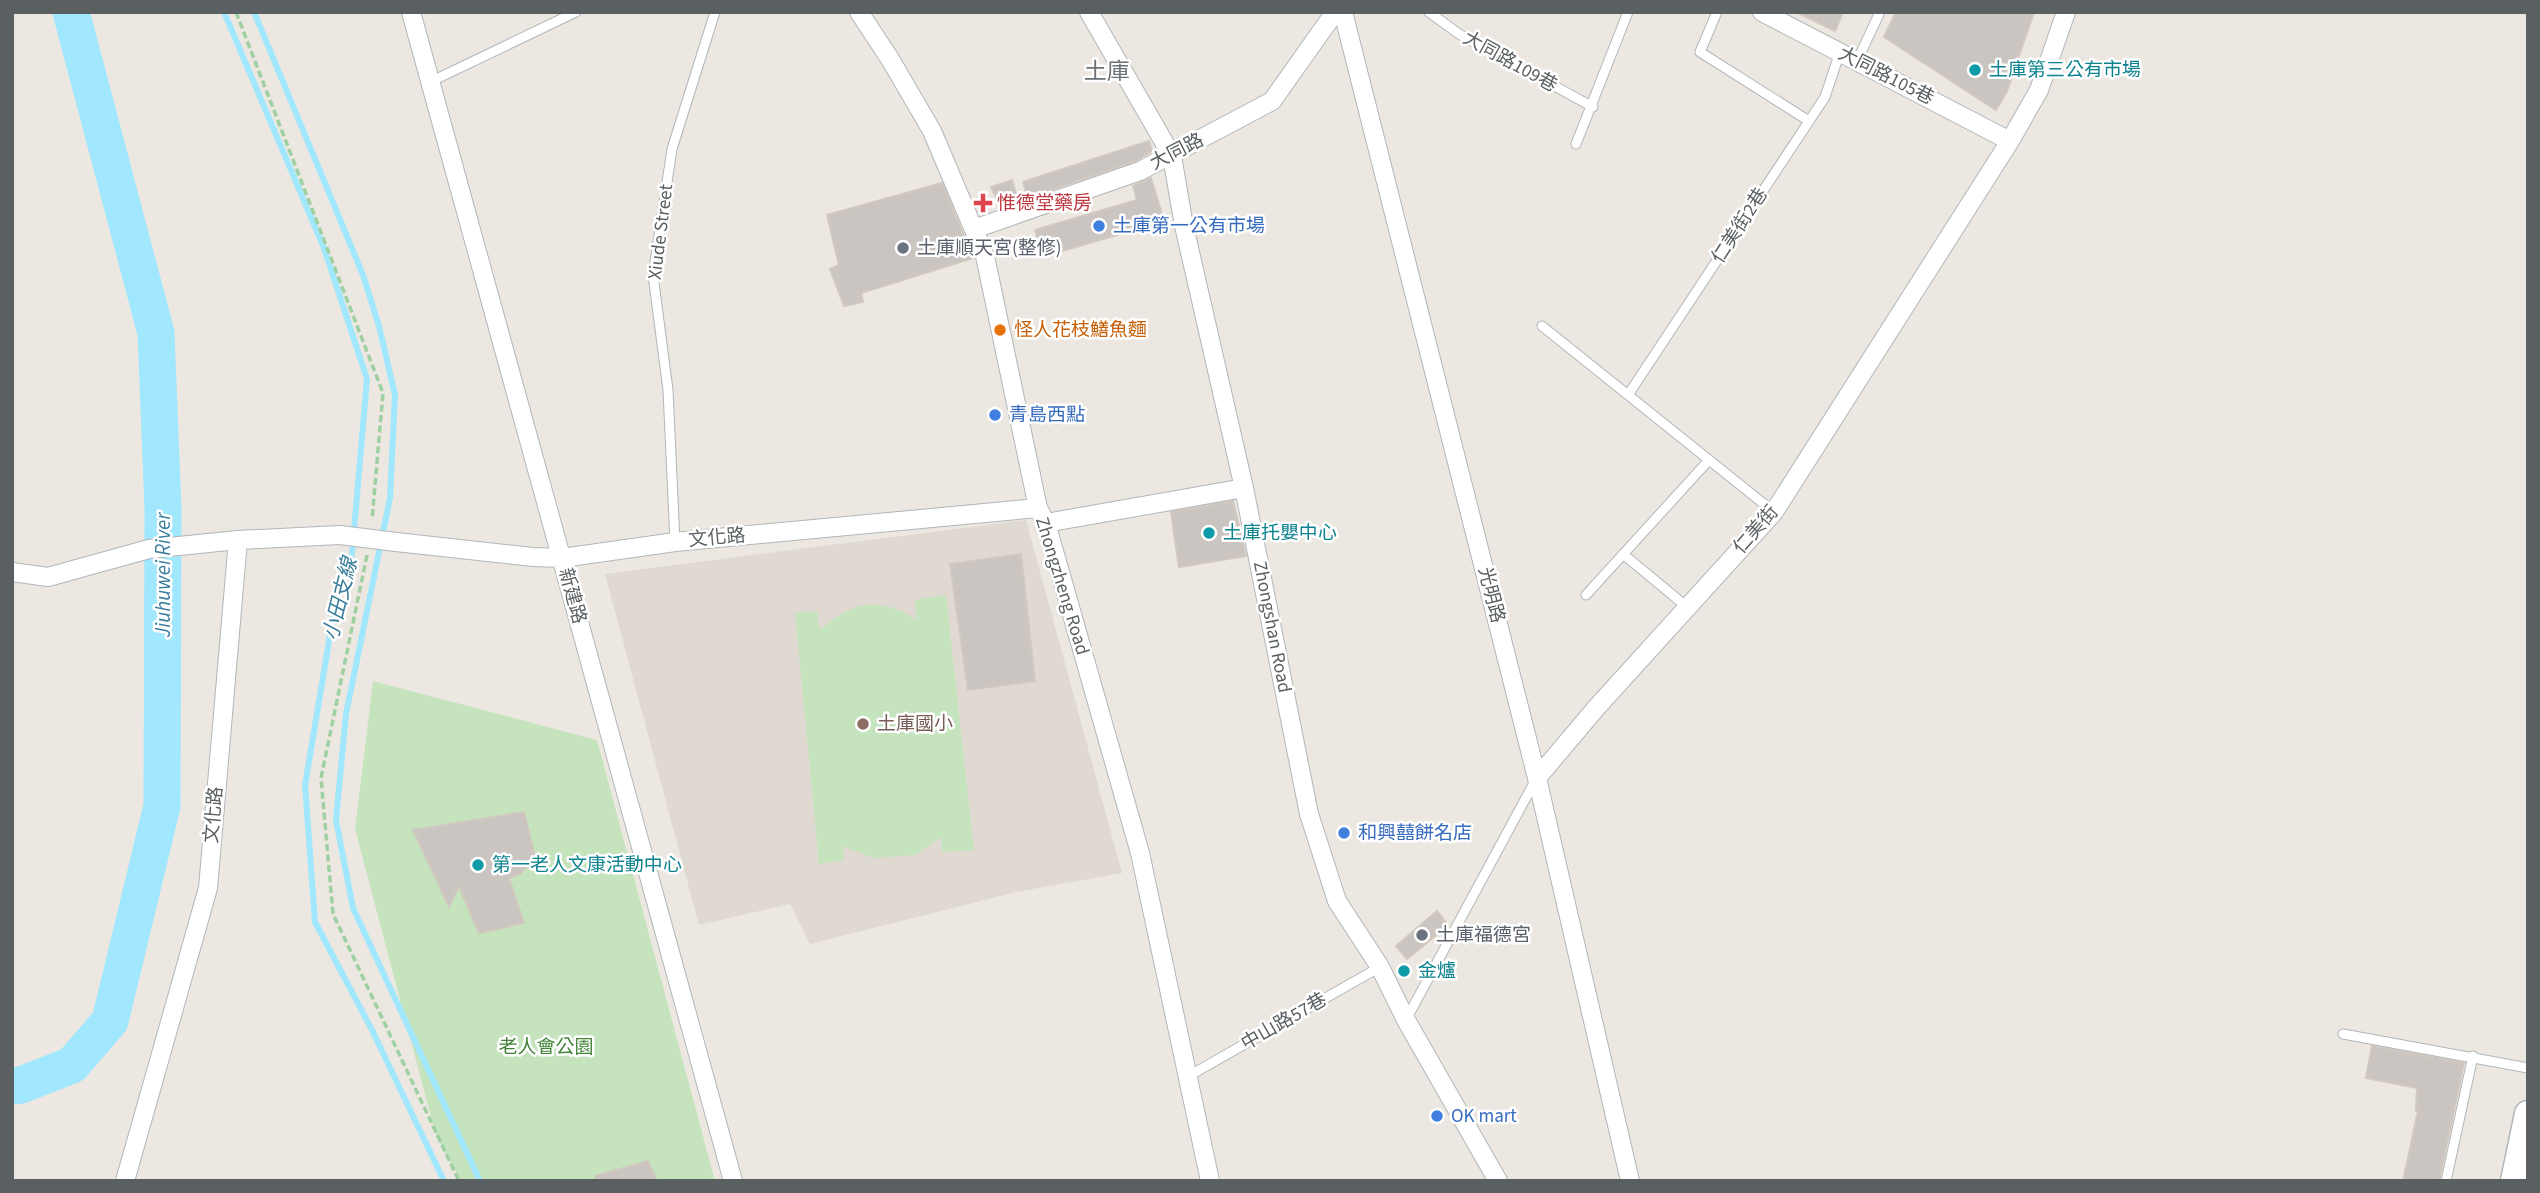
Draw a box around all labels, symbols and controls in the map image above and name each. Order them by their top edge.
street label: 大同路109巷 [1458,25,1562,99]
street label: 大同路105巷 [1833,40,1939,112]
district label: 土庫 [1084,55,1130,88]
place label: 土庫第三公有市場 [1989,57,2141,84]
marker: 土庫第三公有市場 [1967,62,1983,78]
street label: 大同路 [1145,127,1209,177]
street label: Xiude Street [642,182,680,281]
street label: 仁美街2巷 [1705,183,1775,269]
place label: 惟德堂藥房 [997,190,1092,217]
marker: 惟德堂藥房 [975,195,991,211]
place label: 土庫第一公有市場 [1113,213,1265,240]
marker: 土庫第一公有市場 [1091,218,1107,234]
place label: 土庫順天宮(整修) [917,235,1062,262]
marker: 土庫順天宮(整修) [895,240,911,256]
place label: 怪人花枝鱔魚麵 [1014,317,1147,344]
marker: 怪人花枝鱔魚麵 [992,322,1008,338]
place label: 青島西點 [1009,402,1085,429]
marker: 青島西點 [987,407,1003,423]
street label: 仁美街 [1727,500,1785,560]
water label: Jiuhuwei River [148,512,178,638]
street label: Zhongzheng Road [1028,514,1096,658]
place label: 土庫托嬰中心 [1223,520,1337,547]
street label: 文化路 [687,522,747,554]
marker: 土庫托嬰中心 [1201,525,1217,541]
water label: 小田支線 [315,553,365,643]
street label: Zhongshan Road [1246,559,1298,695]
street label: 光明路 [1471,564,1511,626]
street label: 新建路 [552,565,592,627]
place label: 土庫國小 [877,711,953,738]
marker: 土庫國小 [855,716,871,732]
street label: 文化路 [198,785,230,845]
place label: 和興囍餅名店 [1358,820,1472,847]
marker: 和興囍餅名店 [1336,825,1352,841]
place label: 第一老人文康活動中心 [492,852,682,879]
marker: 第一老人文康活動中心 [470,857,486,873]
place label: 土庫福德宮 [1436,922,1531,949]
marker: 土庫福德宮 [1414,927,1430,943]
place label: 金爐 [1418,958,1456,985]
marker: 金爐 [1396,963,1412,979]
street label: 中山路57巷 [1236,987,1332,1057]
park label: 老人會公園 [498,1034,594,1061]
place label: OK mart [1451,1103,1517,1130]
marker: OK mart [1429,1108,1445,1124]

